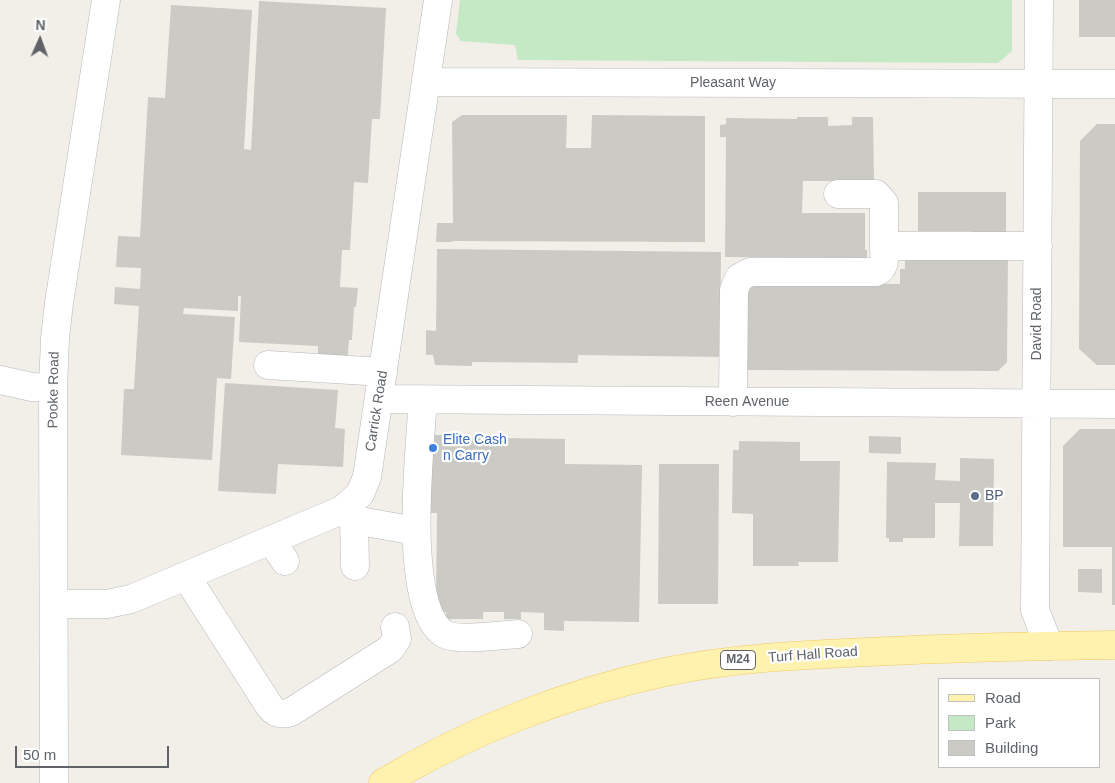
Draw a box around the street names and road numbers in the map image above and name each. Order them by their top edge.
street label: Pleasant Way [690,75,776,91]
street label: David Road [1029,287,1045,361]
street label: Pooke Road [45,351,63,429]
street label: Carrick Road [362,369,392,453]
street label: Reen Avenue [705,394,789,410]
street label: Turf Hall Road [768,643,858,667]
road number: M24 [720,650,756,670]

